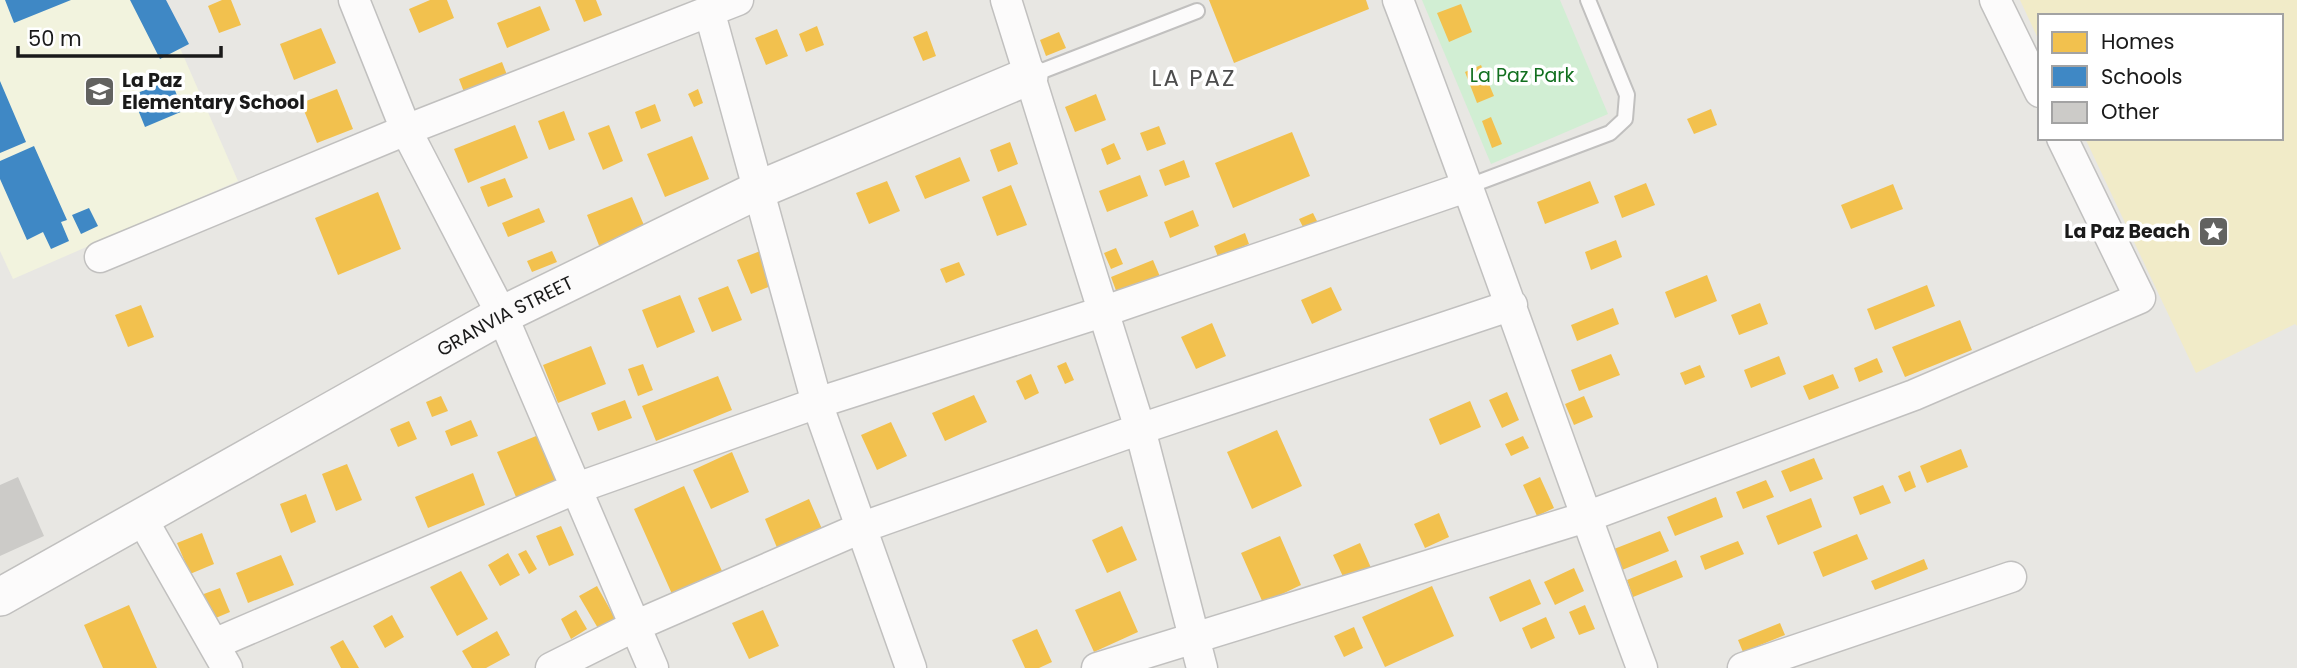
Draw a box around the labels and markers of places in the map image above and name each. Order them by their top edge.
place label: La Paz Elementary School [122,67,305,116]
school or university icon: La Paz Elementary School [82,74,116,108]
place icon: La Paz Beach [2196,214,2230,248]
place label: La Paz Beach [2064,218,2190,245]

